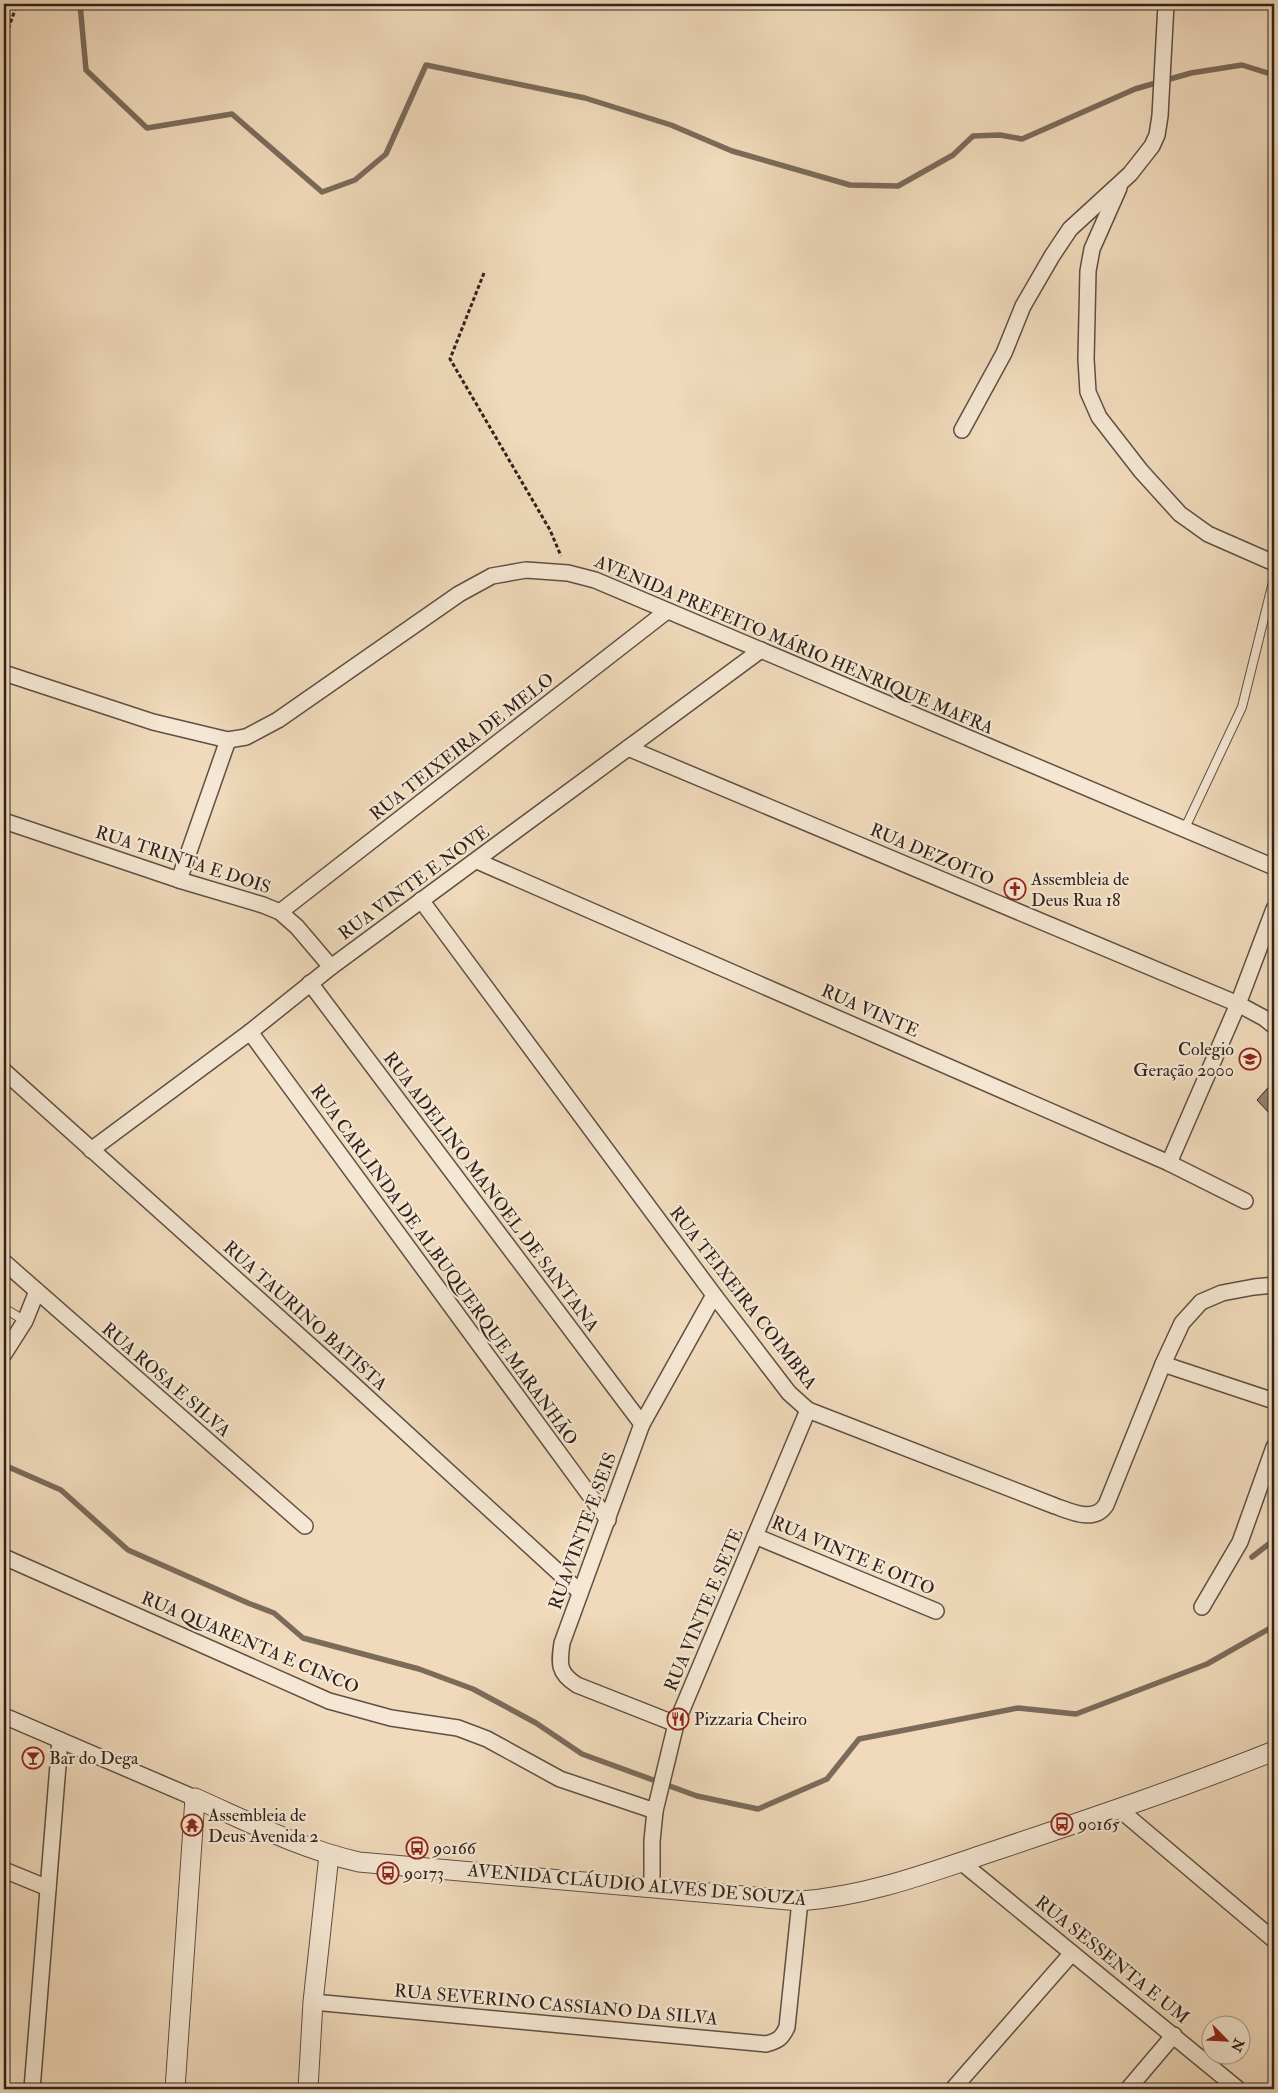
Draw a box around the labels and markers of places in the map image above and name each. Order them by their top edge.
place label: Assembleia de Deus Rua 18 [1030,868,1130,912]
church icon: Assembleia de Deus Rua 18 [1003,877,1027,901]
place label: Colegio Geração 2000 [1133,1038,1234,1082]
school or university icon: Colegio Geração 2000 [1238,1047,1262,1071]
restaurant icon: Pizzaria Cheiro [666,1707,690,1731]
place label: Pizzaria Cheiro [694,1708,807,1731]
bar icon: Bar do Dega [21,1746,45,1770]
place label: Bar do Dega [49,1747,139,1770]
place label: Assembleia de Deus Avenida 2 [207,1804,319,1848]
bus stop icon: 90165 [1050,1812,1074,1836]
temple icon: Assembleia de Deus Avenida 2 [180,1813,204,1837]
place label: 90165 [1076,1813,1120,1836]
bus stop icon: 90166 [405,1836,429,1860]
place label: 90166 [431,1837,477,1860]
bus stop icon: 90173 [376,1861,400,1885]
place label: 90173 [402,1862,444,1885]

